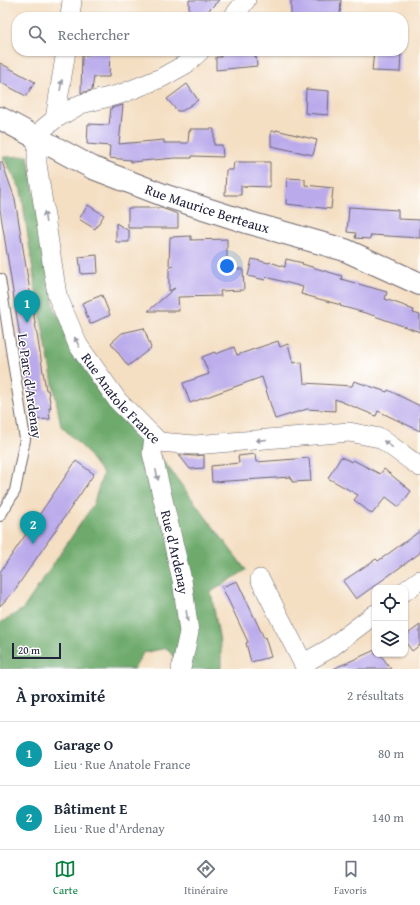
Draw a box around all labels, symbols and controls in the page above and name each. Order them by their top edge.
search box [12,12,408,56]
icon: search [26,23,48,45]
text: Rechercher [58,24,130,45]
one-way arrow [58,79,64,91]
street label: Rue Maurice Berteaux [142,179,273,238]
one-way arrow [42,211,48,223]
your location [217,256,237,276]
pin: 1 [14,290,40,323]
street label: Le Parc d'Ardenay [13,332,47,440]
one-way arrow [74,336,80,347]
street label: Rue Anatole France [77,349,166,449]
one-way arrow [255,436,267,443]
one-way arrow [383,440,394,448]
one-way arrow [154,469,160,481]
street label: Rue d'Ardenay [156,508,194,596]
pin: 2 [20,511,46,544]
map controls [372,585,408,657]
button: locate [372,585,408,621]
one-way arrow [184,610,190,622]
button: layers [372,621,408,657]
scale bar [12,641,61,660]
text: 20 m [18,642,40,658]
text: À proximité [16,683,105,708]
text: 2 résultats [347,686,404,705]
text: Garage O [54,734,113,755]
text: 1 [26,744,32,763]
text: 80 m [378,744,404,763]
text: Lieu · Rue Anatole France [54,755,191,774]
text: Bâtiment E [54,798,127,819]
text: 2 [26,808,32,827]
text: 140 m [372,808,404,827]
text: Lieu · Rue d'Ardenay [54,819,165,838]
tab: Carte [53,858,78,898]
tab: Itinéraire [184,858,228,898]
tab: Favoris [334,858,367,898]

